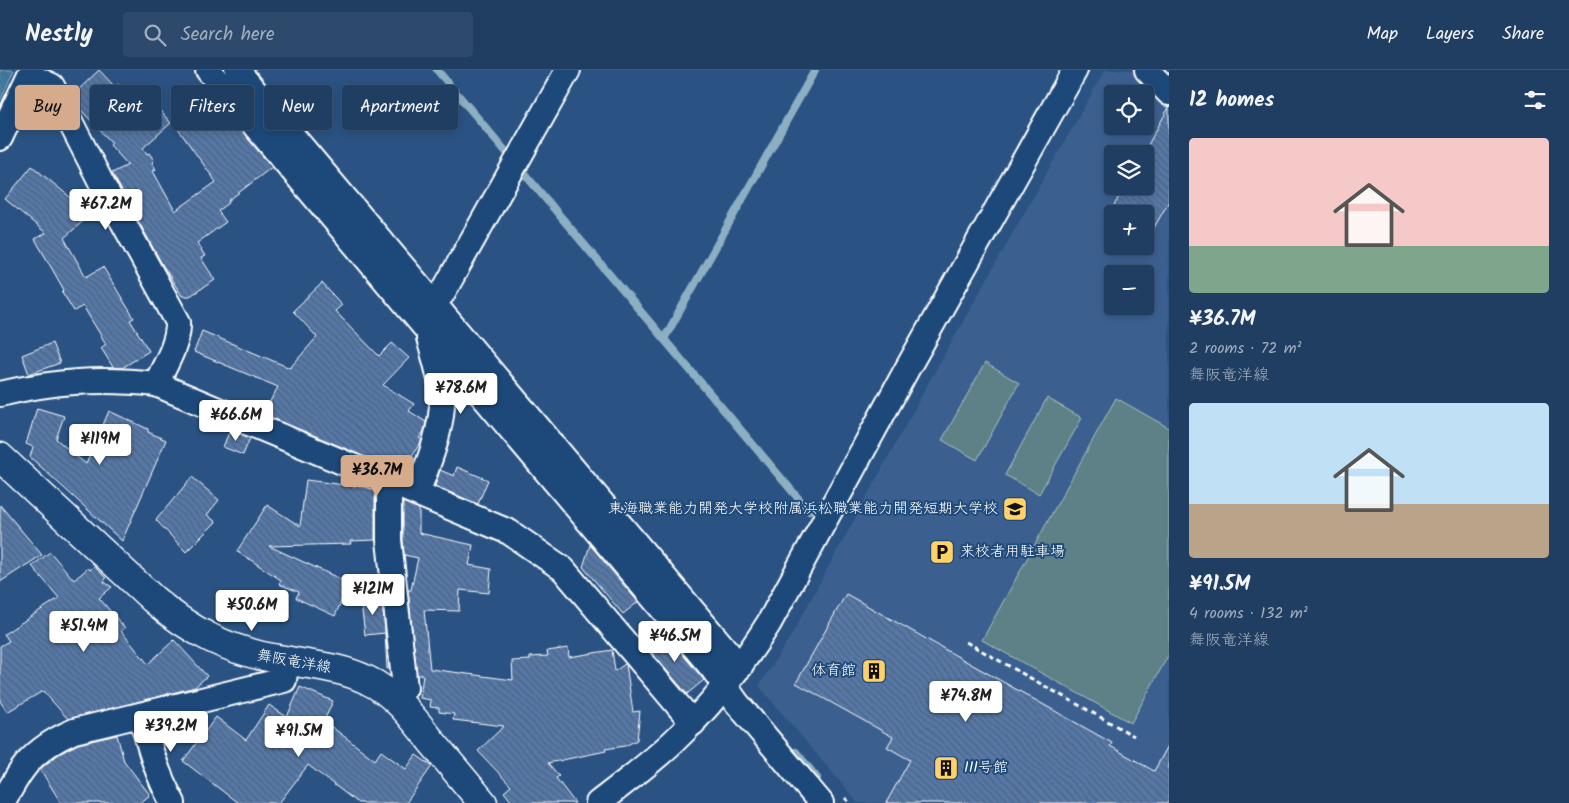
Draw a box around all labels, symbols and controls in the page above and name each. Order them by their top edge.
search box [123,12,473,57]
text: Nestly [25,15,93,54]
text: Search here [181,20,274,50]
text: Map [1367,20,1398,49]
text: Layers [1426,20,1474,49]
text: Share [1502,20,1544,49]
icon: search [141,21,169,49]
text: 12 homes [1189,84,1274,117]
chip: Buy [15,85,80,130]
chip: Rent [90,85,161,130]
chip: Filters [171,85,254,130]
chip: New [264,85,332,130]
chip: Apartment [342,85,458,130]
map controls [1104,85,1154,315]
button: locate [1104,85,1154,135]
icon: filters [1521,86,1549,114]
button: layers [1104,145,1154,195]
icon: home [1324,170,1414,260]
pin: ¥67.2M [65,189,147,231]
text: ¥67.2M [80,192,132,217]
button: + [1104,205,1154,255]
button: − [1104,265,1154,315]
text: ¥36.7M [1189,303,1256,336]
text: 2 rooms · 72 m² [1189,336,1301,361]
text: 舞阪竜洋線 [1189,363,1269,388]
pin: ¥78.6M [420,372,502,415]
text: ¥78.6M [435,376,487,401]
pin: ¥66.6M [195,400,277,442]
text: ¥66.6M [210,403,262,428]
pin: ¥119M [65,424,135,466]
text: ¥119M [80,427,120,452]
icon: home [1324,435,1414,525]
pin: ¥36.7M [336,454,418,497]
text: ¥36.7M [352,458,402,483]
school or university icon: 東海職業能力開発大学校附属浜松職業能力開発短期大学校 [1002,496,1028,522]
place label: 東海職業能力開発大学校附属浜松職業能力開発短期大学校 [608,497,998,521]
parking icon: 来校者用駐車場 [929,539,955,565]
place label: 来校者用駐車場 [960,540,1065,564]
text: ¥91.5M [1189,568,1250,601]
pin: ¥121M [338,574,408,616]
text: ¥121M [353,577,393,602]
pin: ¥50.6M [211,590,293,632]
text: ¥50.6M [227,593,277,618]
text: 4 rooms · 132 m² [1189,601,1308,626]
pin: ¥51.4M [43,610,125,653]
text: ¥51.4M [60,614,108,639]
pin: ¥46.5M [634,620,716,663]
text: ¥46.5M [649,624,701,649]
text: 舞阪竜洋線 [1189,628,1269,653]
street label: 舞阪竜洋線 [255,644,333,680]
building icon: 体育館 [861,658,887,684]
place label: 体育館 [811,659,856,683]
pin: ¥74.8M [925,680,1007,723]
text: ¥74.8M [940,684,992,709]
pin: ¥39.2M [130,710,212,753]
text: ¥39.2M [145,714,197,739]
pin: ¥91.5M [258,716,340,758]
text: ¥91.5M [276,719,322,744]
building icon: III号館 [933,755,959,781]
place label: III号館 [964,756,1008,780]

